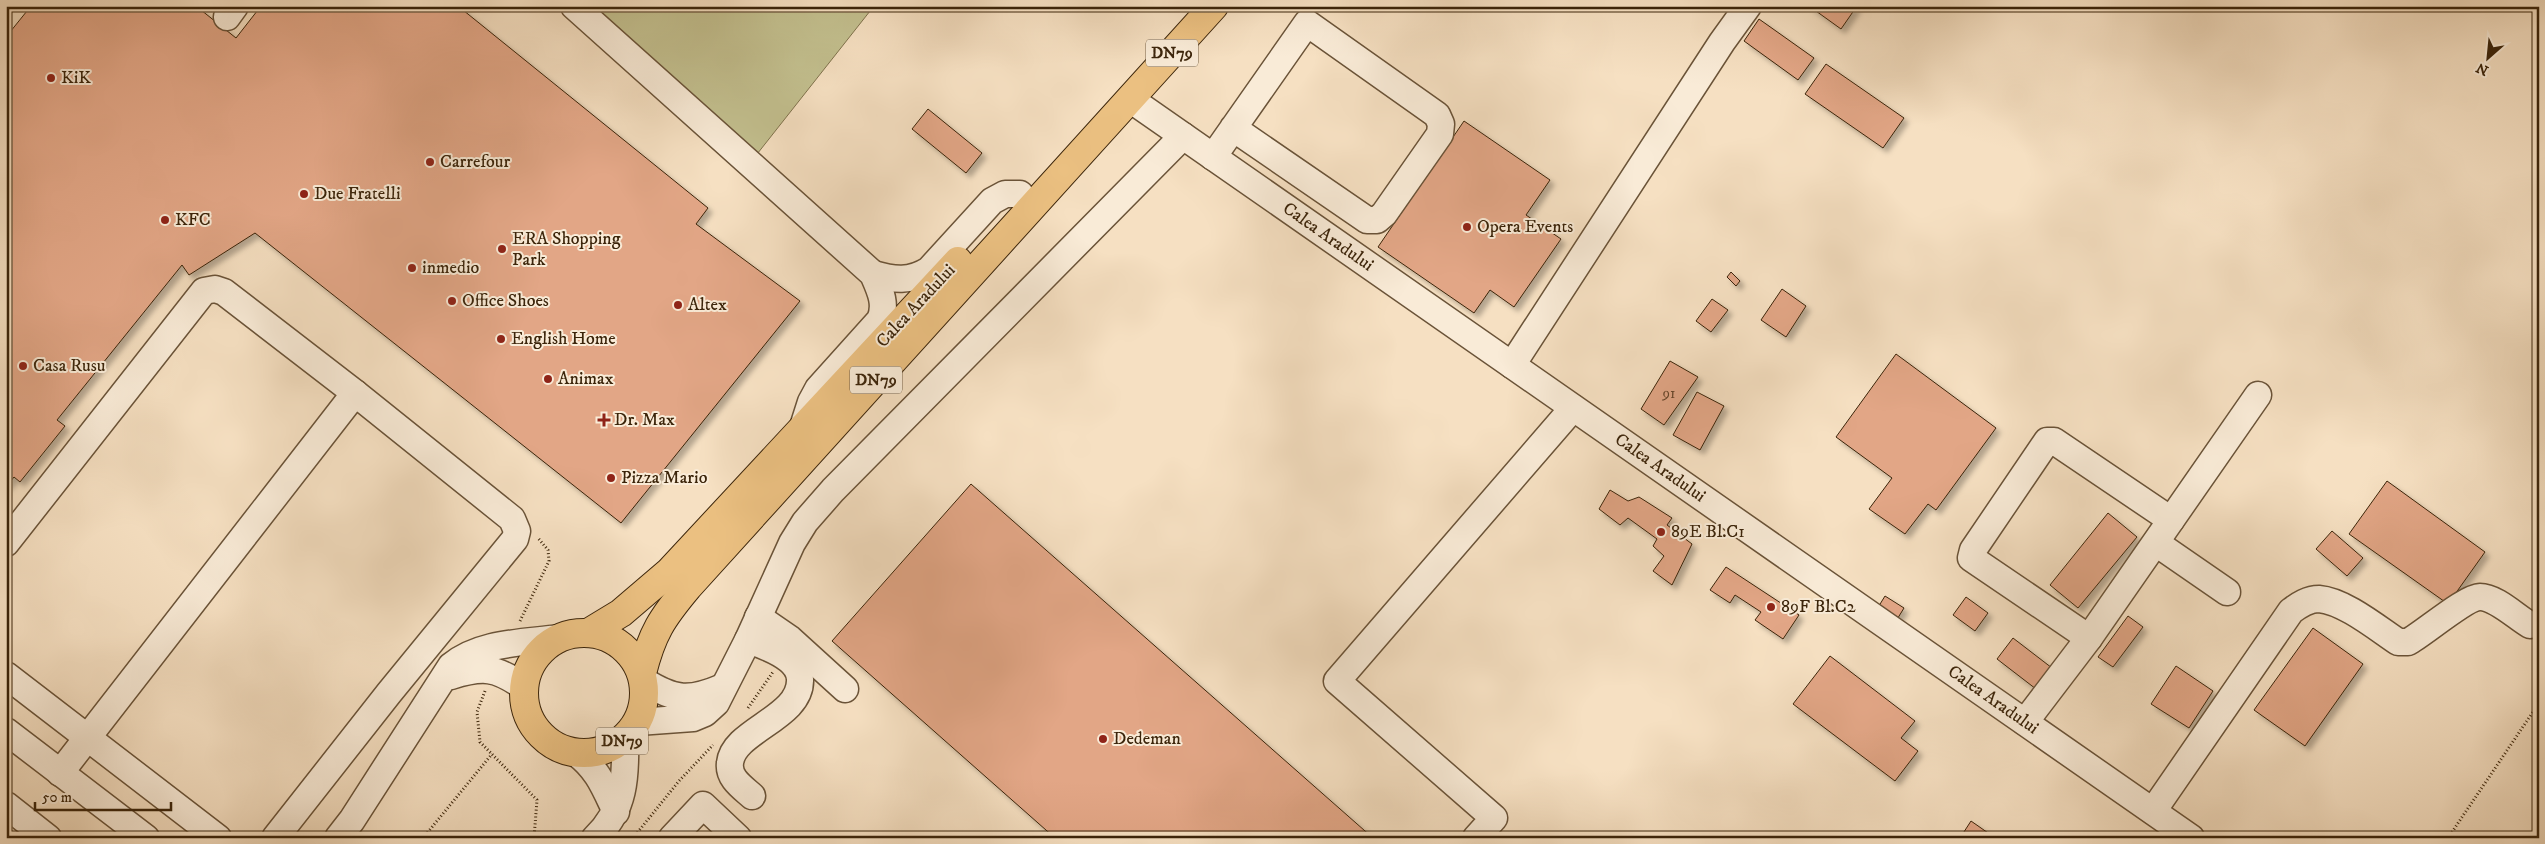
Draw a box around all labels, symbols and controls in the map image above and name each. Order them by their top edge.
north arrow [2462,32,2512,82]
road number: DN79 [1146,40,1198,66]
text: N [2473,58,2492,79]
place label: KiK [61,67,91,89]
marker: KiK [45,72,57,84]
place label: Carrefour [440,151,511,173]
marker: Carrefour [424,156,436,168]
place label: Due Fratelli [314,183,401,205]
marker: Due Fratelli [298,188,310,200]
street label: Calea Aradului [1278,198,1378,276]
place label: KFC [175,209,211,231]
marker: KFC [159,214,171,226]
place label: Opera Events [1477,216,1573,238]
marker: Opera Events [1461,221,1473,233]
place label: ERA Shopping Park [512,228,621,271]
marker: ERA Shopping Park [496,243,508,255]
place label: inmedio [422,257,480,279]
street label: Calea Aradului [872,260,960,352]
marker: inmedio [406,262,418,274]
place label: Office Shoes [462,290,549,312]
place label: Altex [688,294,727,316]
marker: Office Shoes [446,295,458,307]
marker: Altex [672,299,684,311]
place label: English Home [511,328,616,350]
marker: English Home [495,333,507,345]
place label: Casa Rusu [33,355,106,377]
marker: Casa Rusu [17,360,29,372]
road number: DN79 [850,366,902,394]
place label: Animax [558,368,614,390]
marker: Animax [542,373,554,385]
house number: 91 [1662,384,1675,403]
place label: Dr. Max [614,409,675,431]
marker: Dr. Max [598,414,610,426]
street label: Calea Aradului [1610,429,1710,507]
place label: Pizza Mario [621,467,708,489]
marker: Pizza Mario [605,472,617,484]
place label: 89E Bl.C1 [1671,521,1745,543]
marker: 89E Bl.C1 [1655,526,1667,538]
place label: 89F Bl.C2 [1781,596,1856,618]
marker: 89F Bl.C2 [1765,601,1777,613]
street label: Calea Aradului [1943,661,2043,739]
road number: DN79 [596,728,648,754]
place label: Dedeman [1113,728,1181,750]
marker: Dedeman [1097,733,1109,745]
scale bar [35,779,171,811]
text: 50 m [42,788,72,807]

